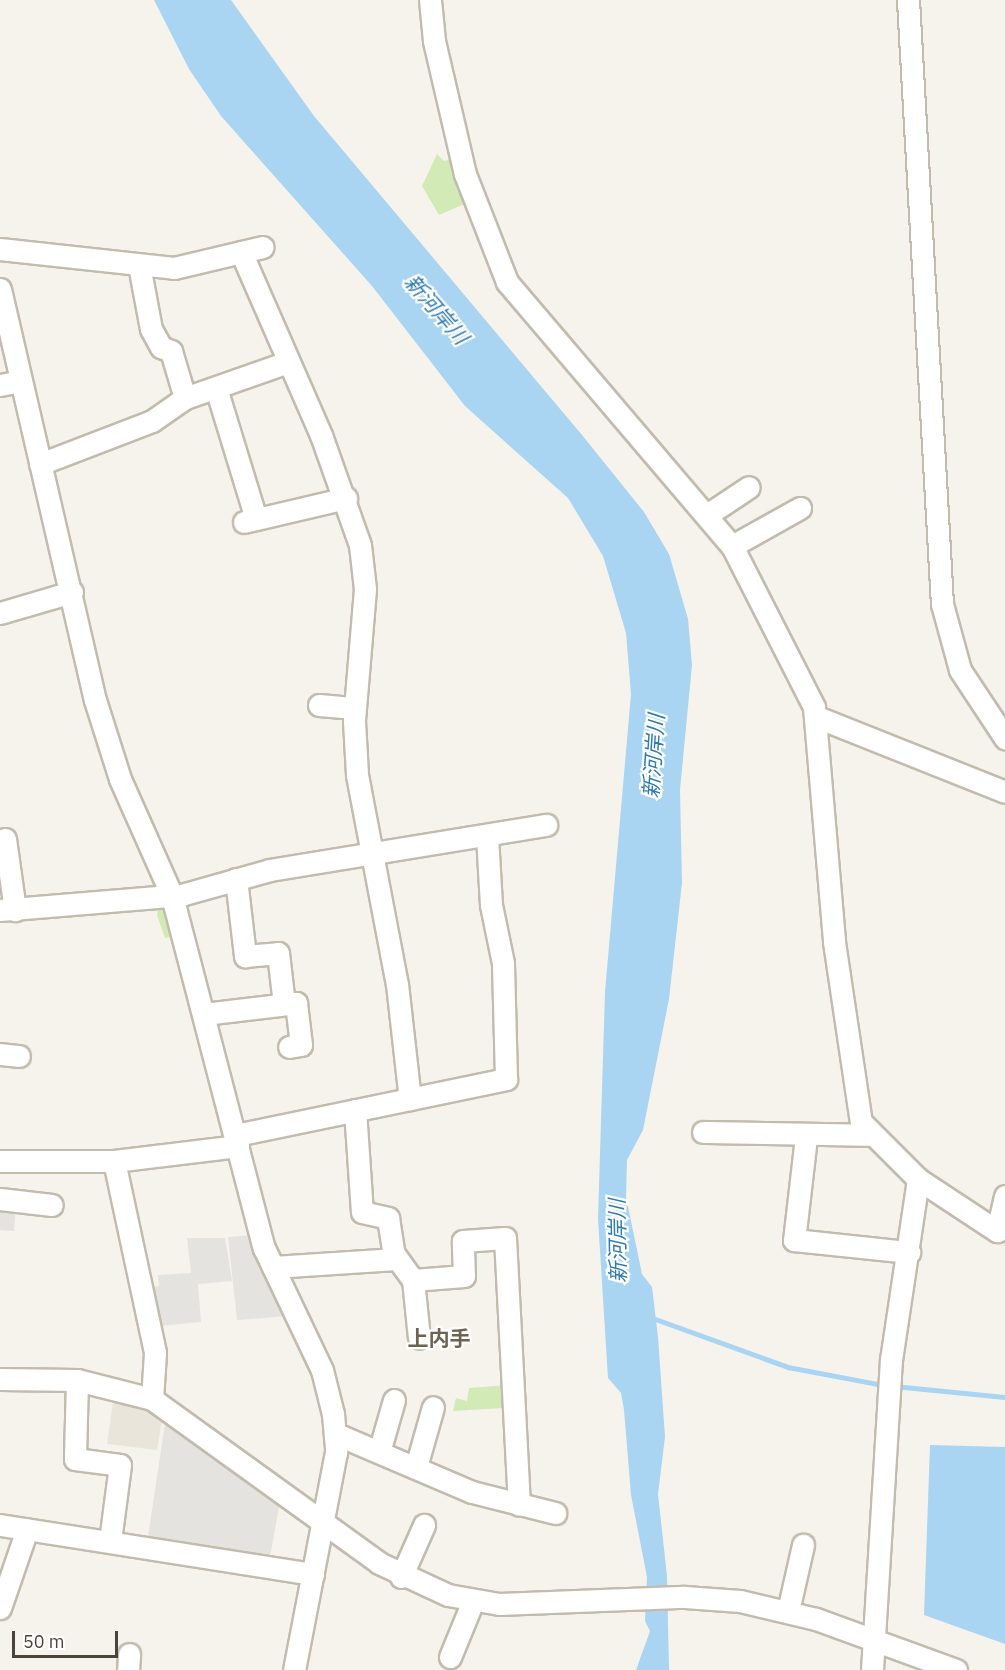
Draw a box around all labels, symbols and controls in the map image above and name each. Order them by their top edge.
water label: 新河岸川 [400,269,474,349]
water label: 新河岸川 [638,713,668,799]
water label: 新河岸川 [604,1199,630,1283]
district label: 上内手 [408,1325,470,1351]
scale bar [15,1619,122,1657]
text: 50 m [23,1630,65,1653]

